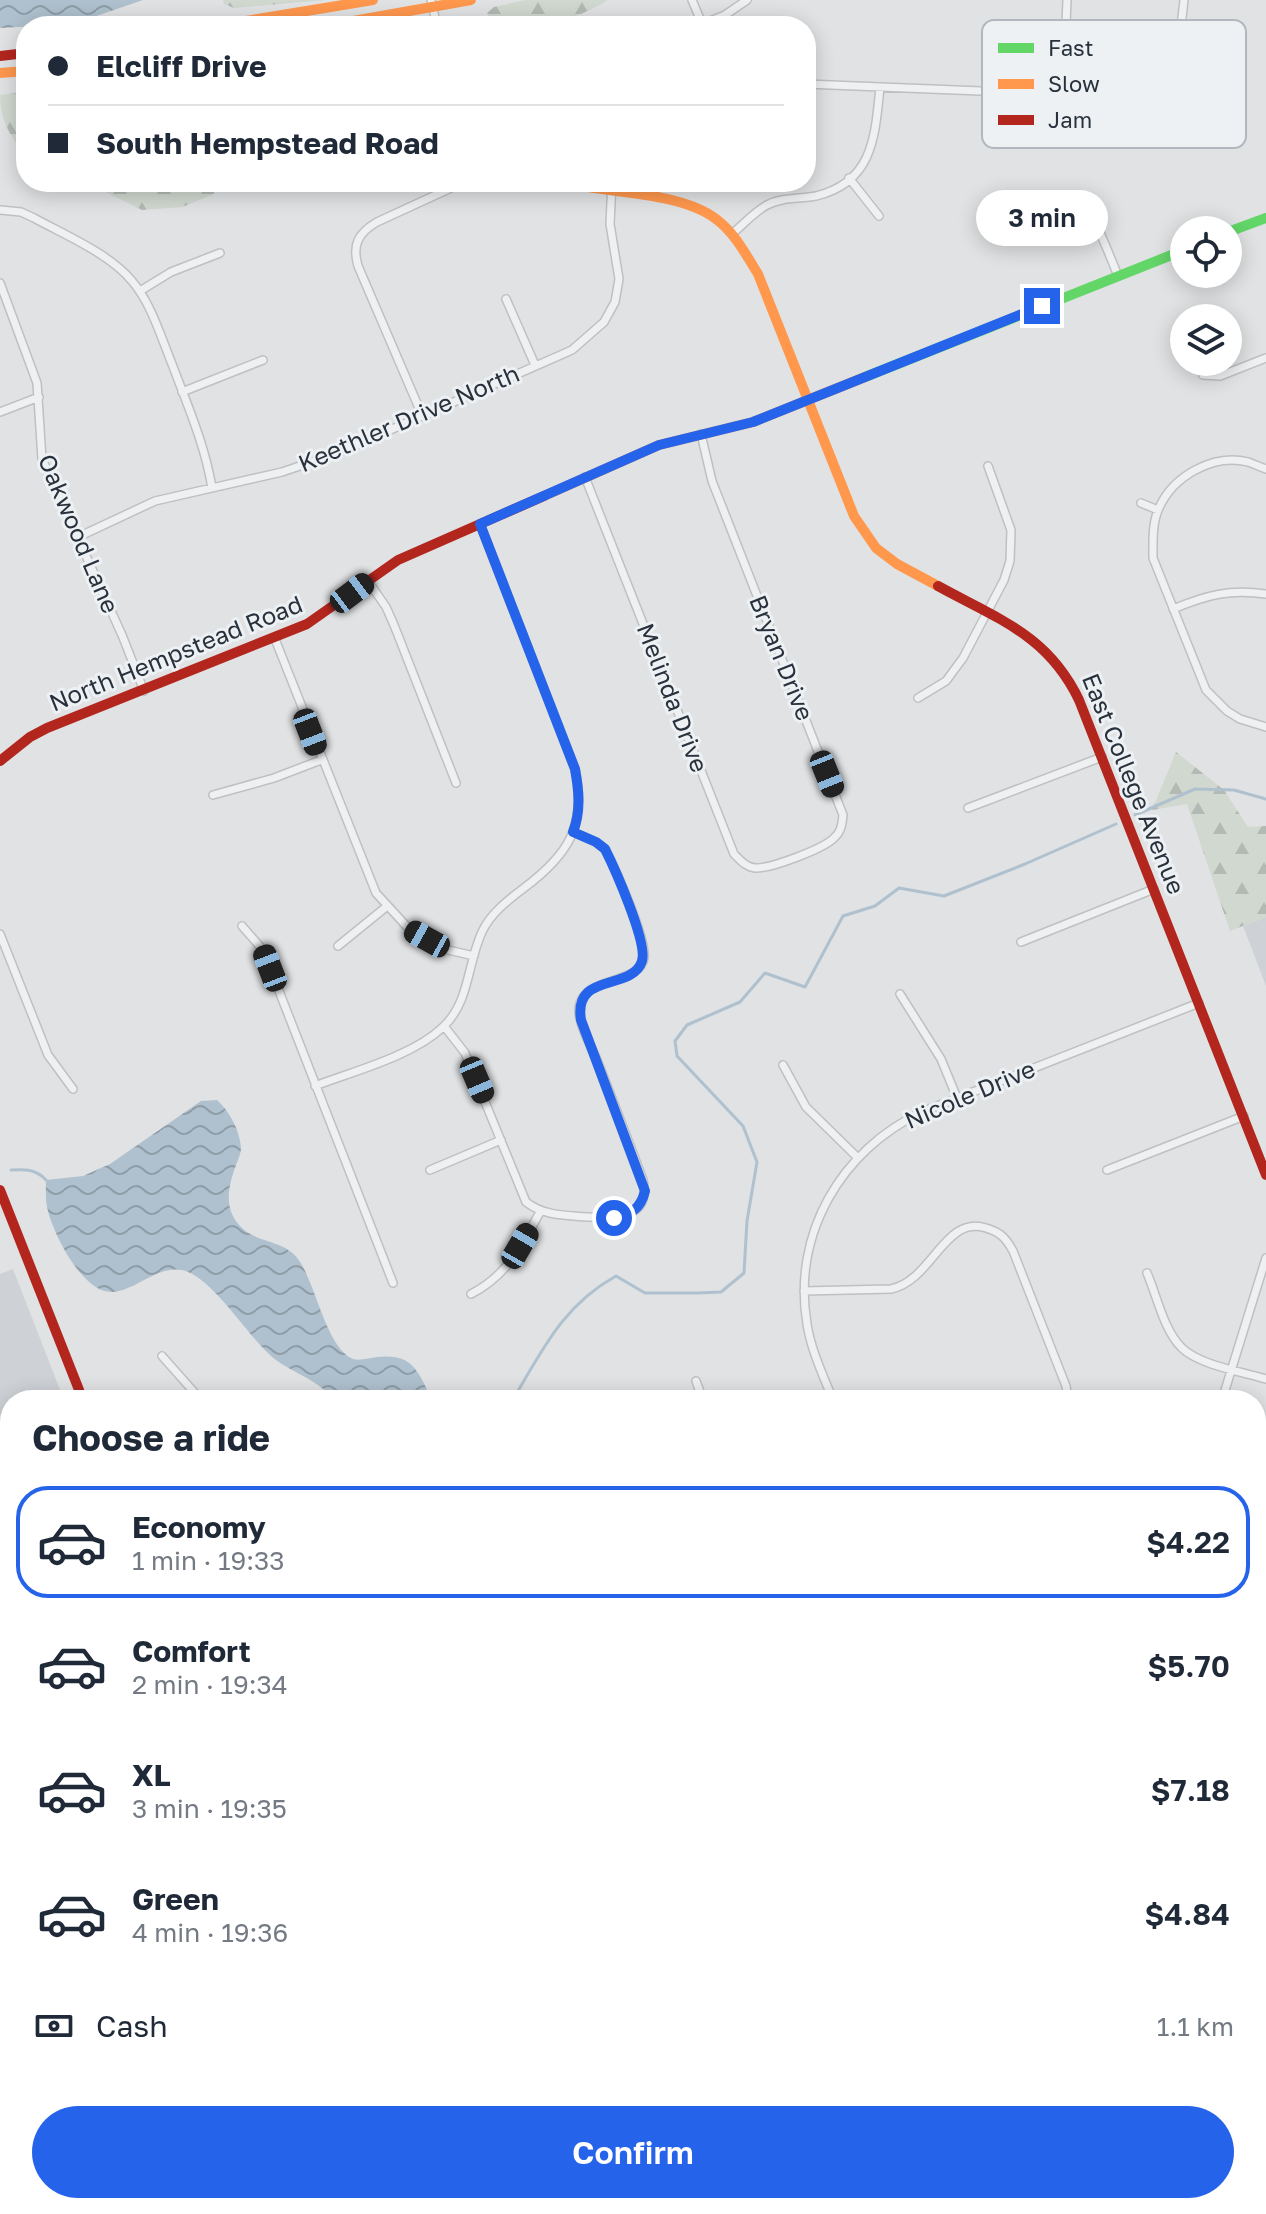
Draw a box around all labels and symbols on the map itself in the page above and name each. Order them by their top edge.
legend [982,20,1246,148]
text: Fast [1048,34,1094,61]
text: Slow [1048,70,1100,97]
text: Jam [1048,106,1092,133]
callout: 3 min [976,190,1108,246]
route end [1024,288,1060,324]
street label: Keethler Drive North [294,358,523,477]
street label: Oakwood Lane [33,449,126,617]
car [326,569,378,617]
street label: North Hempstead Road [45,589,306,717]
street label: Bryan Drive [744,591,821,724]
street label: Melinda Drive [632,619,715,776]
street label: East College Avenue [1077,669,1192,898]
car [290,705,330,759]
car [807,747,847,801]
car [400,917,454,961]
car [250,941,290,995]
car [457,1053,497,1107]
street label: Nicole Drive [900,1053,1039,1134]
route start [596,1200,632,1236]
car [498,1219,542,1273]

